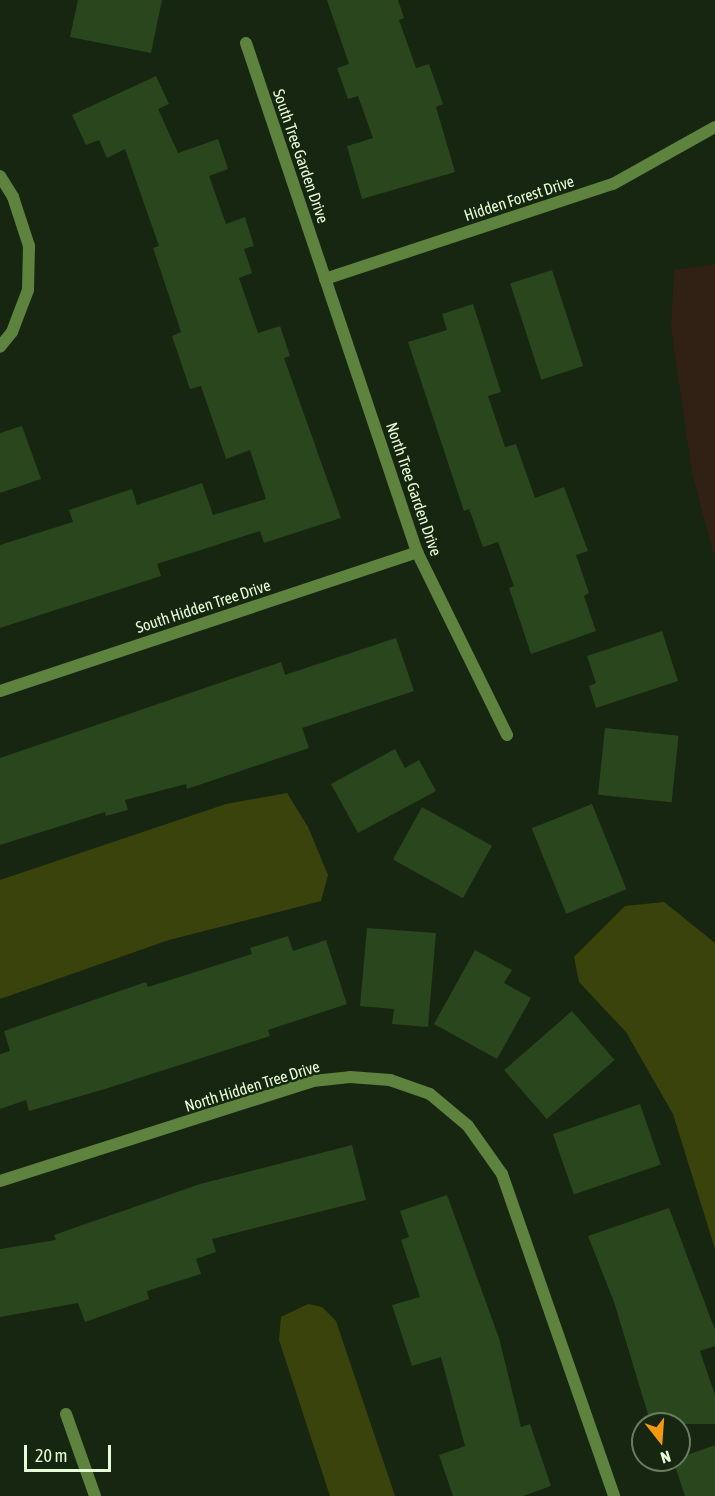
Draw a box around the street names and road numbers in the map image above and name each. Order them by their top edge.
street label: South Tree Garden Drive [269,86,333,226]
street label: Hidden Forest Drive [462,171,576,225]
street label: North Tree Garden Drive [382,420,446,558]
street label: South Hidden Tree Drive [133,575,273,637]
street label: North Hidden Tree Drive [182,1056,322,1116]

